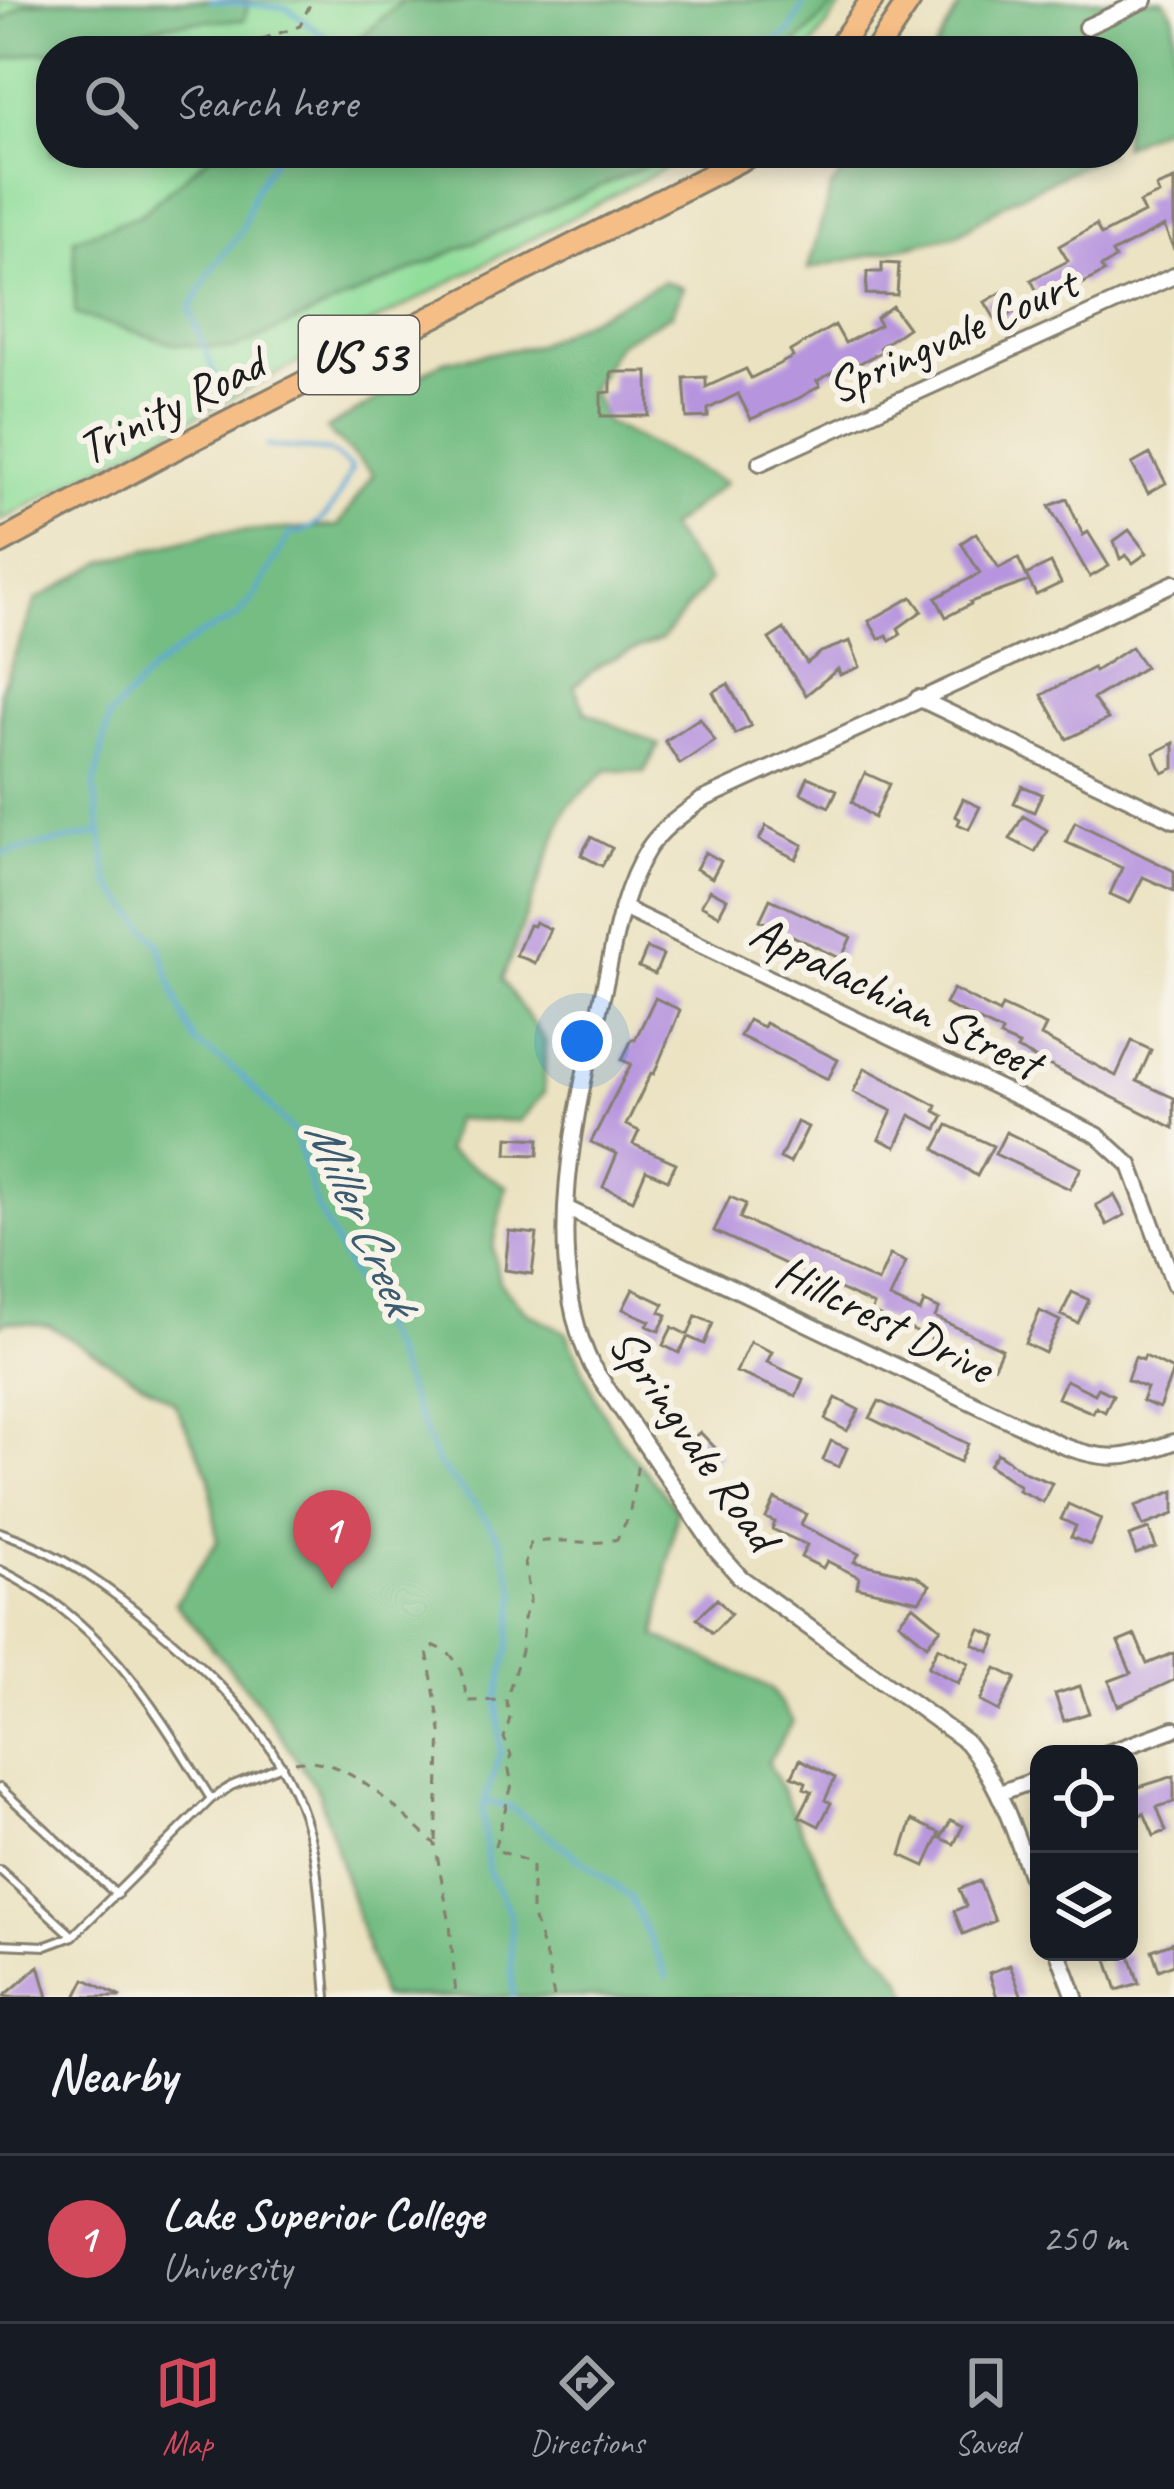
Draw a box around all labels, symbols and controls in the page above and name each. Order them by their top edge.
search box [36,36,1138,168]
icon: search [78,69,144,135]
text: Search here [174,74,357,131]
street label: Springvale Court [817,251,1089,417]
road number: US 53 [299,316,419,394]
street label: Trinity Road [67,330,280,478]
street label: Appalachian Street [741,901,1056,1096]
your location [552,1011,612,1071]
water label: Miller Creek [291,1110,436,1330]
street label: Hillcrest Drive [767,1241,1006,1398]
street label: Springvale Road [596,1316,797,1567]
pin: 1 [293,1490,371,1589]
map controls [1030,1745,1138,1961]
button: locate [1030,1745,1138,1853]
button: layers [1030,1853,1138,1961]
text: Nearby [48,2043,176,2107]
text: Lake Superior College [162,2186,484,2243]
text: 1 [78,2214,96,2263]
text: 250 m [1042,2214,1126,2263]
text: University [162,2243,292,2292]
tab: Map [155,2350,221,2464]
tab: Directions [530,2350,644,2464]
tab: Saved [953,2350,1019,2464]

